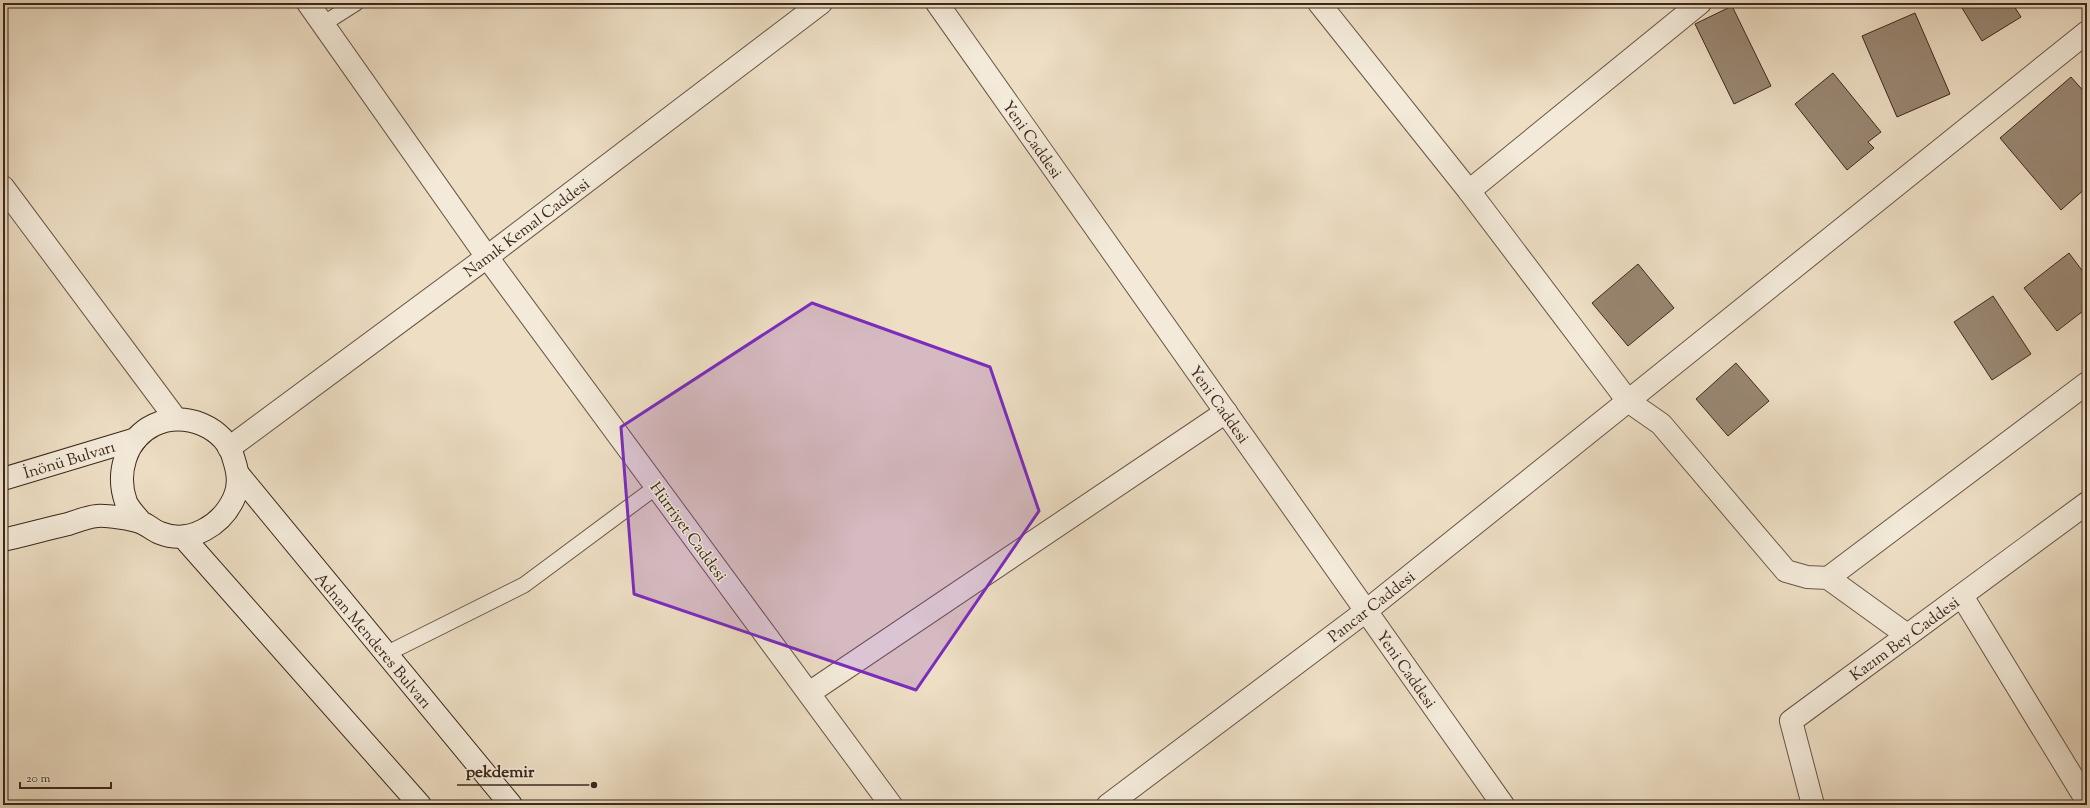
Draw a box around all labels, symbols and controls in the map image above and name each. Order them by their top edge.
street label: Yeni Caddesi [996,97,1067,184]
street label: Namık Kemal Caddesi [460,174,596,284]
street label: Yeni Caddesi [1183,362,1254,449]
street label: İnönü Bulvarı [21,436,119,486]
street label: Hürriyet Caddesi [643,478,731,587]
street label: Pancar Caddesi [1324,566,1421,649]
street label: Adnan Menderes Bulvarı [308,569,436,715]
street label: Kazım Bey Caddesi [1846,592,1965,688]
street label: Yeni Caddesi [1370,627,1441,714]
callout: pekdemir [457,756,542,785]
text: pekdemir [466,761,535,785]
scale bar [20,764,111,790]
text: 20 m [26,770,51,788]

